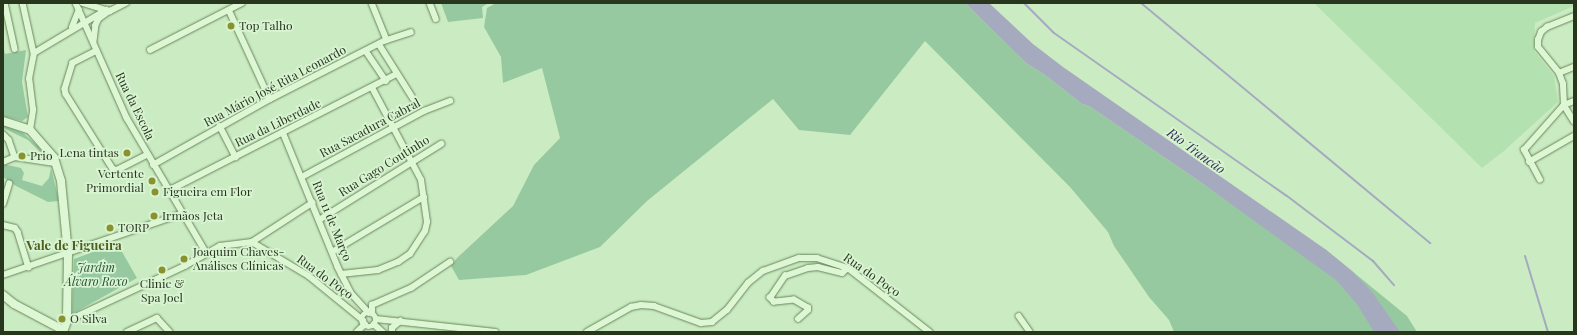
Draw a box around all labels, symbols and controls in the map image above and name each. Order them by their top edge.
place label: Top Talho [239,19,293,33]
marker: Top Talho [226,21,236,31]
street label: Rua Mário José Rita Leonardo [201,42,349,130]
street label: Rua da Escola [112,70,158,142]
street label: Rua Sacadura Cabral [317,95,423,161]
street label: Rua da Liberdade [233,96,323,150]
water label: Rio Trancão [1164,125,1228,177]
street label: Rua Gago Coutinho [336,132,432,200]
place label: Lena tintas [59,146,119,160]
marker: Lena tintas [122,148,132,158]
place label: Prio [30,149,52,163]
marker: Prio [17,151,27,161]
place label: Vertente Primordial [86,167,144,195]
marker: Vertente Primordial [147,176,157,186]
street label: Rua 11 de Março [309,179,355,263]
place label: Figueira em Flor [163,185,252,199]
marker: Figueira em Flor [150,187,160,197]
place label: Irmãos Jeta [162,209,223,223]
marker: Irmãos Jeta [149,211,159,221]
place label: TORP [118,221,149,235]
marker: TORP [105,223,115,233]
district label: Vale de Figueira [26,237,122,253]
place label: Joaquim Chaves- Análises Clínicas [193,245,285,273]
street label: Rua do Poço [841,250,903,300]
street label: Rua do Poço [294,252,356,302]
marker: Joaquim Chaves- Análises Clínicas [178,253,190,265]
park label: Jardim Álvaro Roxo [64,261,128,289]
marker: Clinic & Spa Joel [157,265,167,275]
place label: Clinic & Spa Joel [140,277,184,305]
place label: O Silva [70,312,107,326]
marker: O Silva [57,314,67,324]

